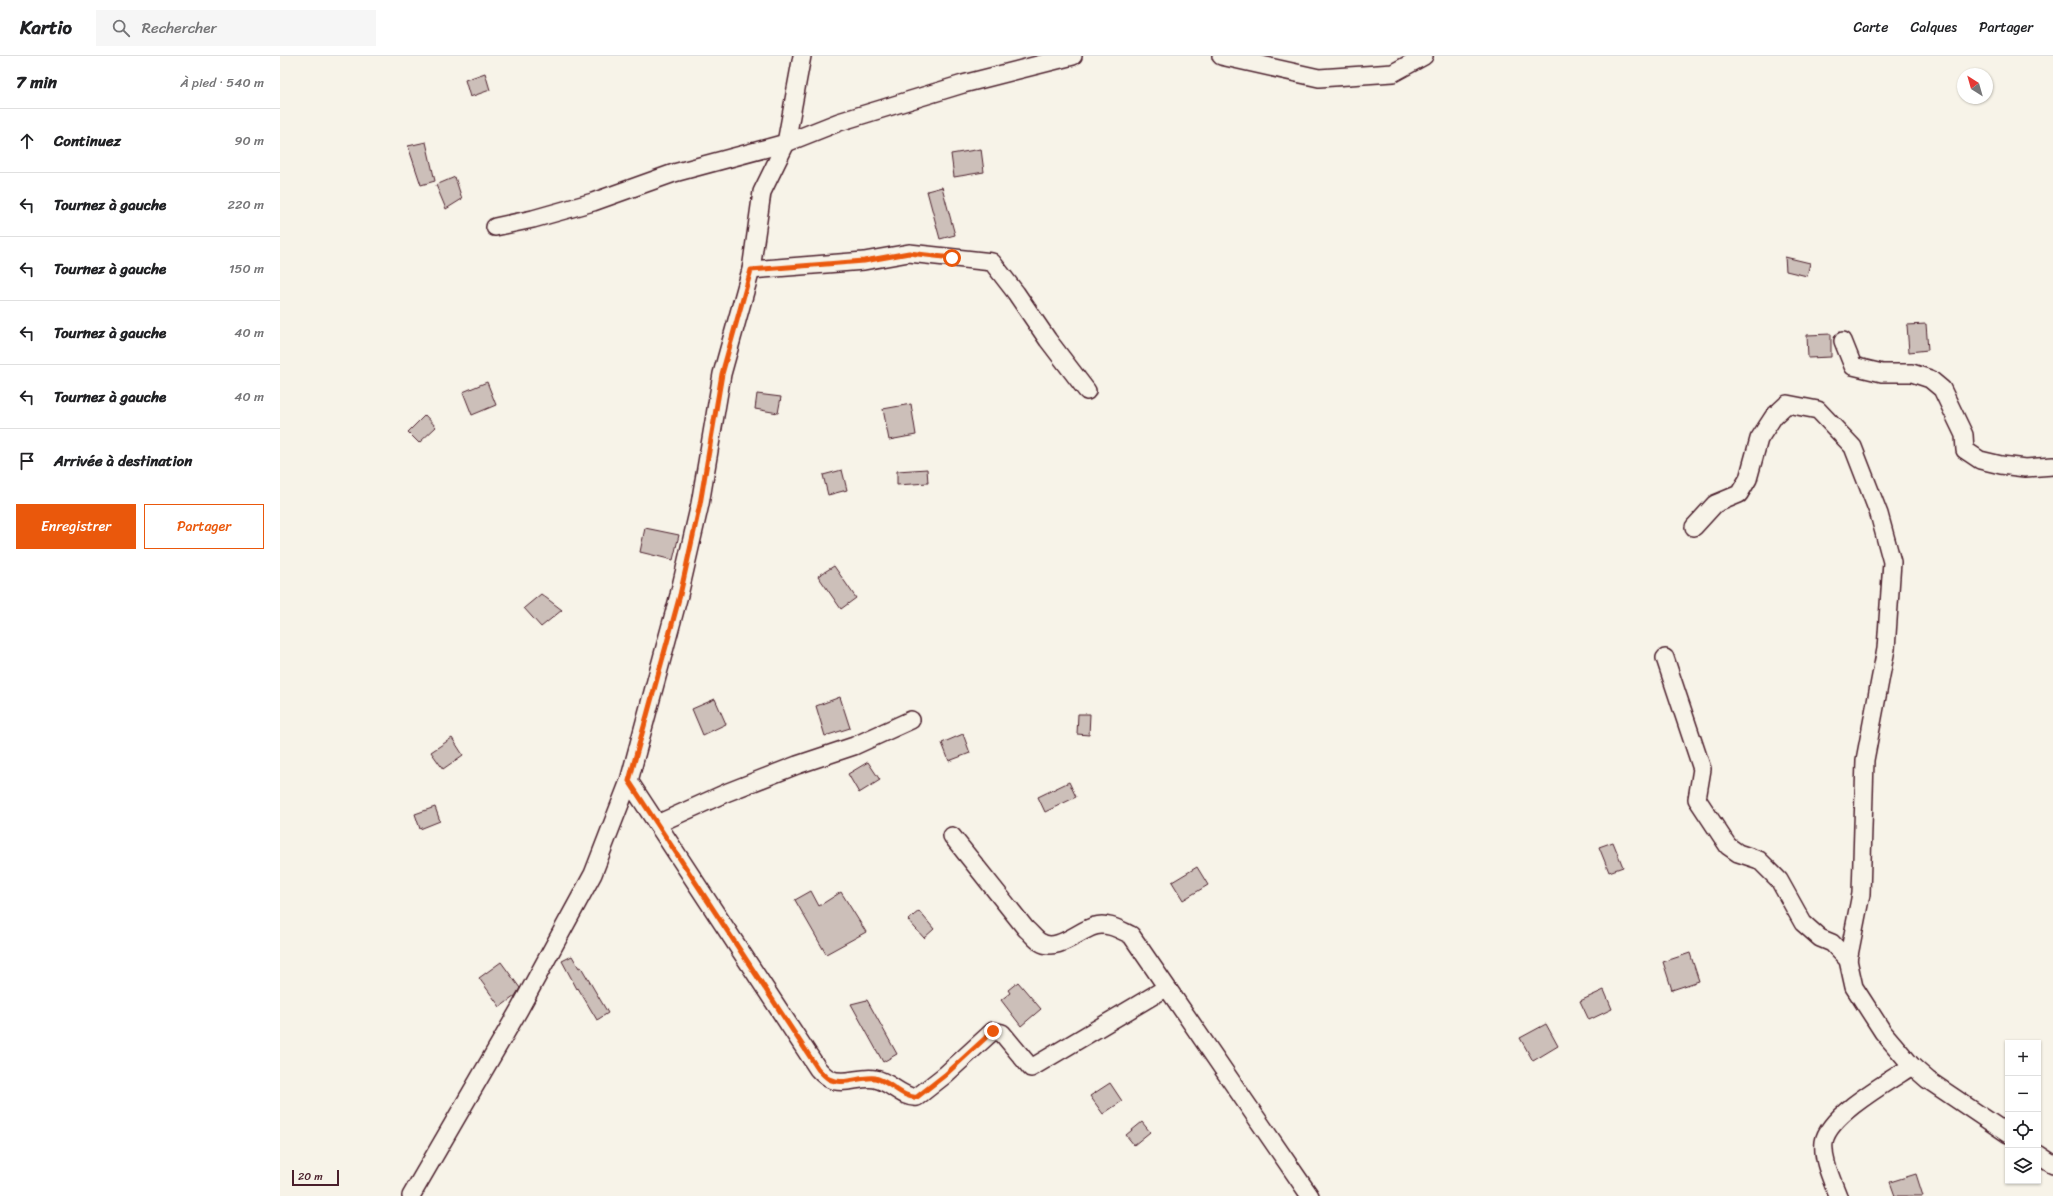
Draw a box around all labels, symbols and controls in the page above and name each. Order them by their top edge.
search box [96,10,376,46]
text: Kartio [20,11,72,44]
text: Rechercher [142,15,217,41]
text: Carte [1854,15,1888,40]
text: Calques [1910,15,1957,40]
text: Partager [1979,15,2033,40]
icon: search [110,17,132,39]
text: 7 min [16,67,57,97]
north arrow [1957,68,1993,104]
text: À pied · 540 m [180,71,264,94]
text: Continuez [54,128,121,154]
text: 90 m [234,129,264,152]
icon: ahead [16,130,38,152]
text: Tournez à gauche [54,192,166,218]
text: 220 m [227,193,264,216]
icon: left [16,194,38,216]
route start [943,249,961,267]
text: Tournez à gauche [54,256,166,282]
text: 150 m [229,257,264,280]
icon: left [16,258,38,280]
text: Tournez à gauche [54,320,166,346]
text: 40 m [234,321,264,344]
icon: left [16,322,38,344]
text: Tournez à gauche [54,384,166,410]
text: 40 m [234,385,264,408]
icon: left [16,386,38,408]
text: Arrivée à destination [54,448,192,474]
icon: arrive [16,450,38,472]
button: Enregistrer [16,504,136,549]
button: Partager [144,504,264,549]
route end [984,1022,1002,1040]
map controls [2005,1040,2041,1184]
button: + [2005,1040,2041,1076]
button: − [2005,1076,2041,1112]
button: locate [2005,1112,2041,1148]
button: layers [2005,1148,2041,1184]
text: 20 m [298,1167,323,1186]
scale bar [292,1168,339,1187]

